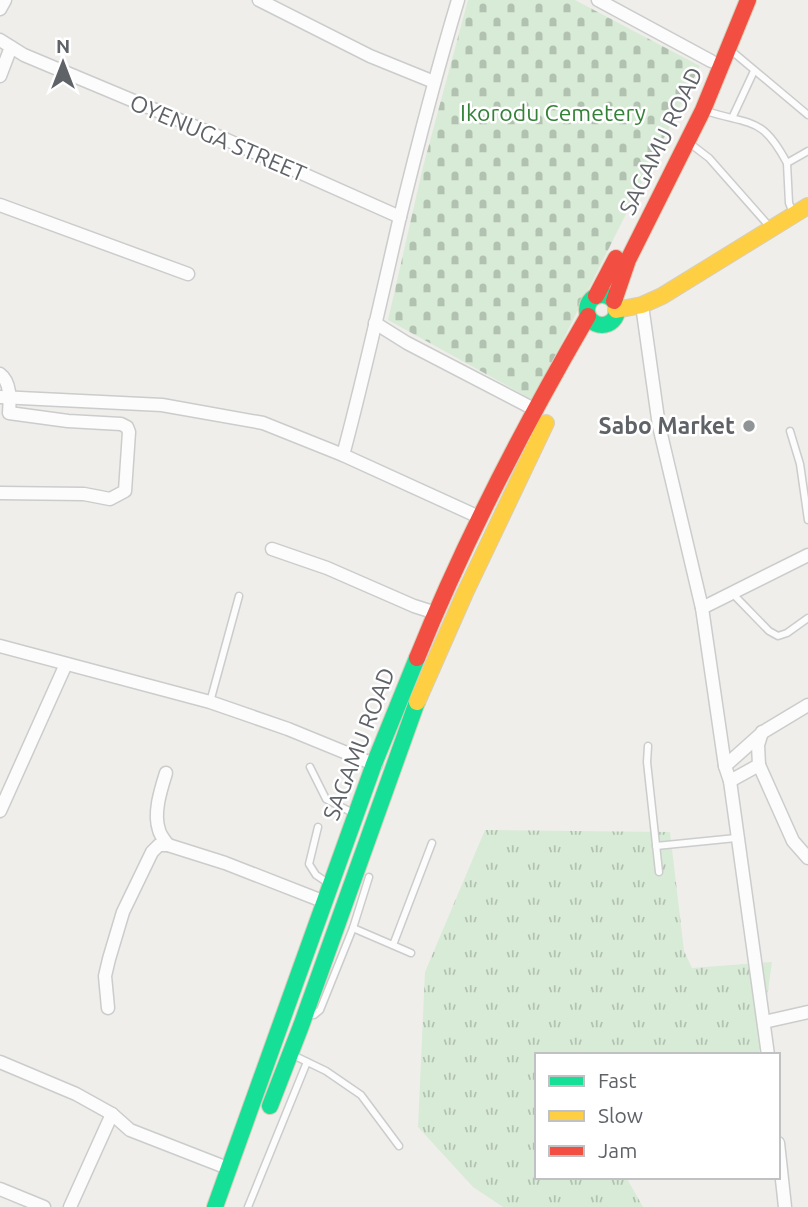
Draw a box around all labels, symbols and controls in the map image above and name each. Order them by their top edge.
north arrow [28,28,98,98]
text: N [56,35,70,57]
street label: SAGAMU ROAD [614,63,707,219]
street label: OYENUGA STREET [126,89,310,186]
park label: Ikorodu Cemetery [460,100,646,125]
place label: Sabo Market [598,413,735,438]
marker: Sabo Market [741,418,757,434]
street label: SAGAMU ROAD [318,664,399,823]
legend [535,1053,780,1179]
text: Fast [598,1068,636,1092]
text: Slow [598,1103,643,1127]
text: Jam [598,1138,637,1162]

